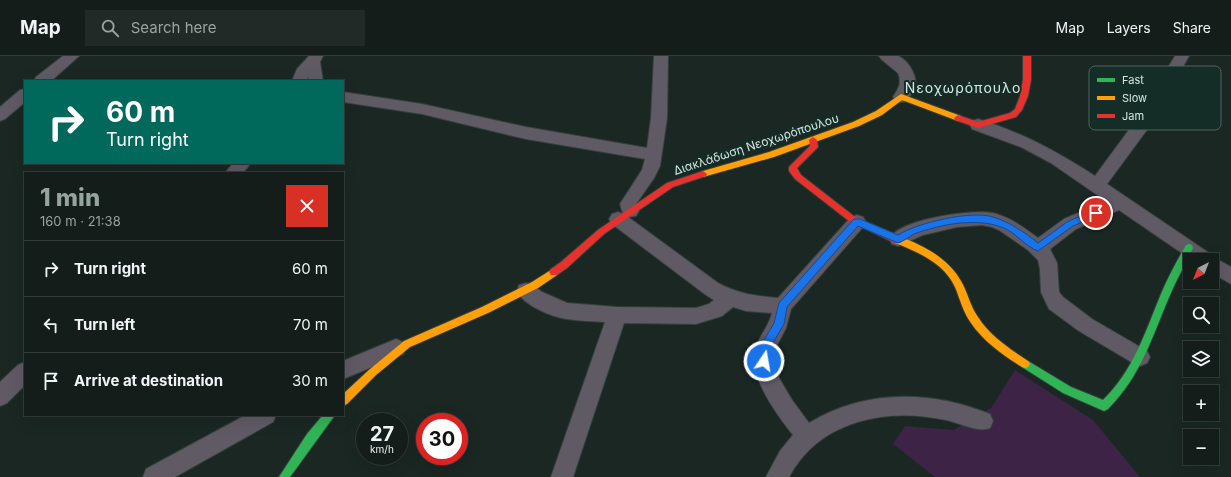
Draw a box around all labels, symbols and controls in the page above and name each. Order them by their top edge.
search box [85,10,365,46]
text: Map [20,16,61,39]
icon: search [99,17,121,39]
text: Search here [131,18,216,37]
text: Map [1056,19,1085,36]
text: Layers [1107,19,1151,36]
text: Share [1173,19,1211,36]
legend [1089,66,1221,130]
text: Fast [1122,73,1144,87]
district label: Νεοχωρόπουλο [905,79,1021,96]
text: Slow [1122,91,1147,105]
text: 60 m [106,95,175,129]
icon: right [40,96,92,148]
text: Jam [1122,109,1144,123]
street label: Διακλάδωση Νεοχωρόπουλου [671,110,841,178]
text: Turn right [106,129,189,150]
text: 1 min [40,183,100,212]
button: close [286,185,328,227]
pin [1079,196,1113,230]
icon: arrive [1085,202,1107,224]
text: 160 m · 21:38 [40,213,121,229]
north arrow [1183,253,1219,289]
map controls [1183,253,1219,465]
icon: right [40,258,62,280]
text: Turn right [74,259,146,278]
text: 60 m [292,259,328,278]
button: search [1183,297,1219,333]
icon: left [40,314,62,336]
text: Turn left [74,315,135,334]
text: 70 m [293,315,328,334]
position arrow [743,340,785,382]
button: layers [1183,341,1219,377]
icon: arrive [40,370,62,392]
text: Arrive at destination [74,371,223,390]
text: 30 m [292,371,328,390]
button: + [1183,385,1219,421]
speed limit sign: 30 [416,413,468,465]
text: 27 [370,422,394,446]
button: − [1183,429,1219,465]
text: km/h [370,443,394,455]

